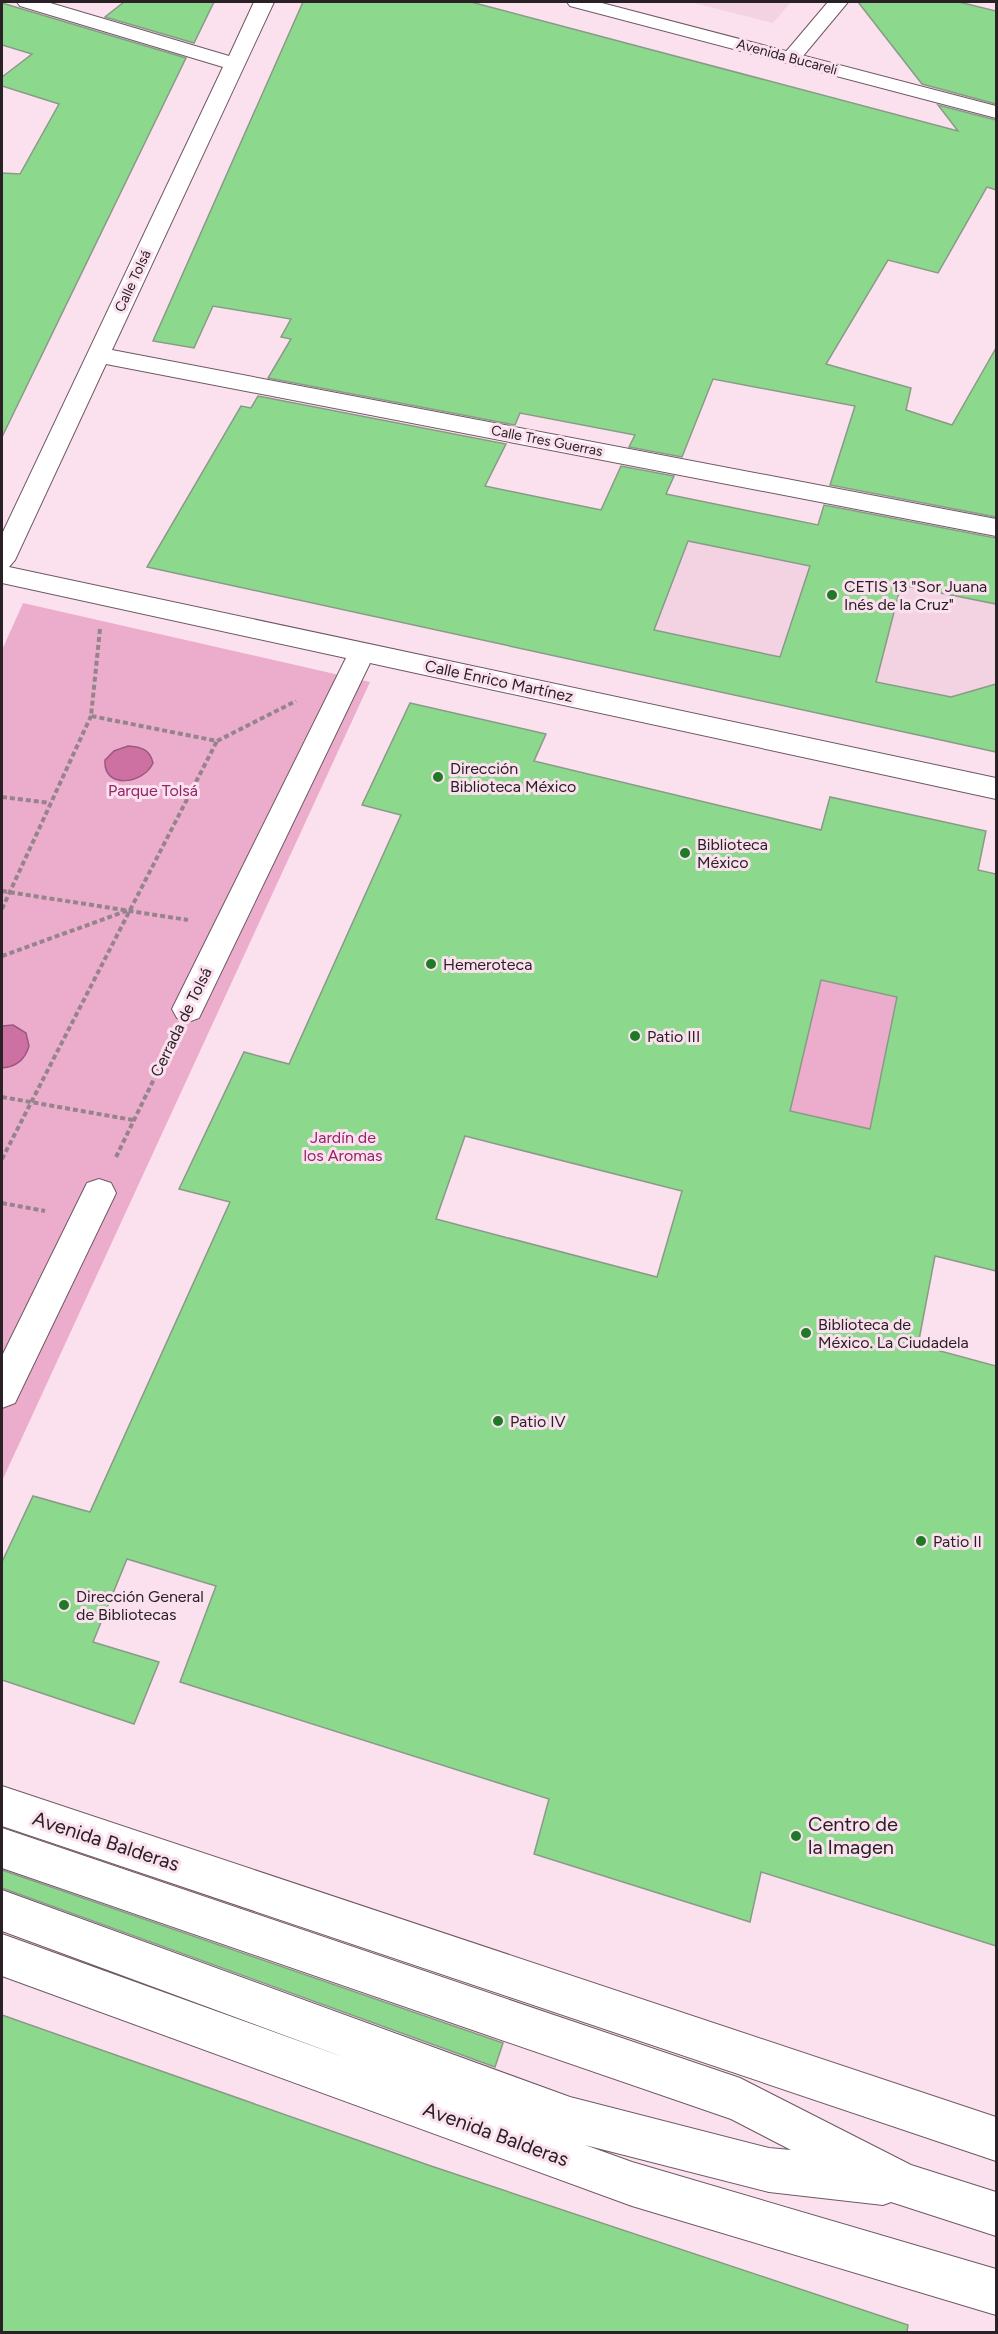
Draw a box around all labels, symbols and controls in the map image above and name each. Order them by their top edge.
street label: Avenida Bucareli [735,35,839,79]
street label: Calle Tolsá [111,247,155,315]
street label: Calle Tres Guerras [490,422,604,460]
place label: CETIS 13 "Sor Juana Inés de la Cruz" [844,577,987,614]
marker: CETIS 13 "Sor Juana Inés de la Cruz" [825,588,839,602]
street label: Calle Enrico Martínez [423,656,575,706]
place label: Dirección Biblioteca México [450,759,576,796]
marker: Dirección Biblioteca México [431,770,445,784]
park label: Parque Tolsá [108,781,198,800]
place label: Biblioteca México [697,835,768,872]
marker: Biblioteca México [678,846,692,860]
place label: Hemeroteca [443,955,532,974]
marker: Hemeroteca [424,957,438,971]
street label: Cerrada de Tolsá [146,964,216,1080]
place label: Patio III [647,1027,700,1046]
marker: Patio III [628,1029,642,1043]
park label: Jardín de los Aromas [304,1128,382,1165]
place label: Biblioteca de México. La Ciudadela [818,1315,969,1352]
marker: Biblioteca de México. La Ciudadela [799,1326,813,1340]
place label: Patio IV [510,1412,566,1431]
marker: Patio IV [491,1414,505,1428]
place label: Patio II [933,1532,982,1551]
marker: Patio II [914,1534,928,1548]
place label: Dirección General de Bibliotecas [76,1587,204,1624]
marker: Dirección General de Bibliotecas [57,1598,71,1612]
street label: Avenida Balderas [30,1806,182,1876]
place label: Centro de la Imagen [808,1812,898,1859]
marker: Centro de la Imagen [789,1829,803,1843]
street label: Avenida Balderas [420,2097,572,2171]

